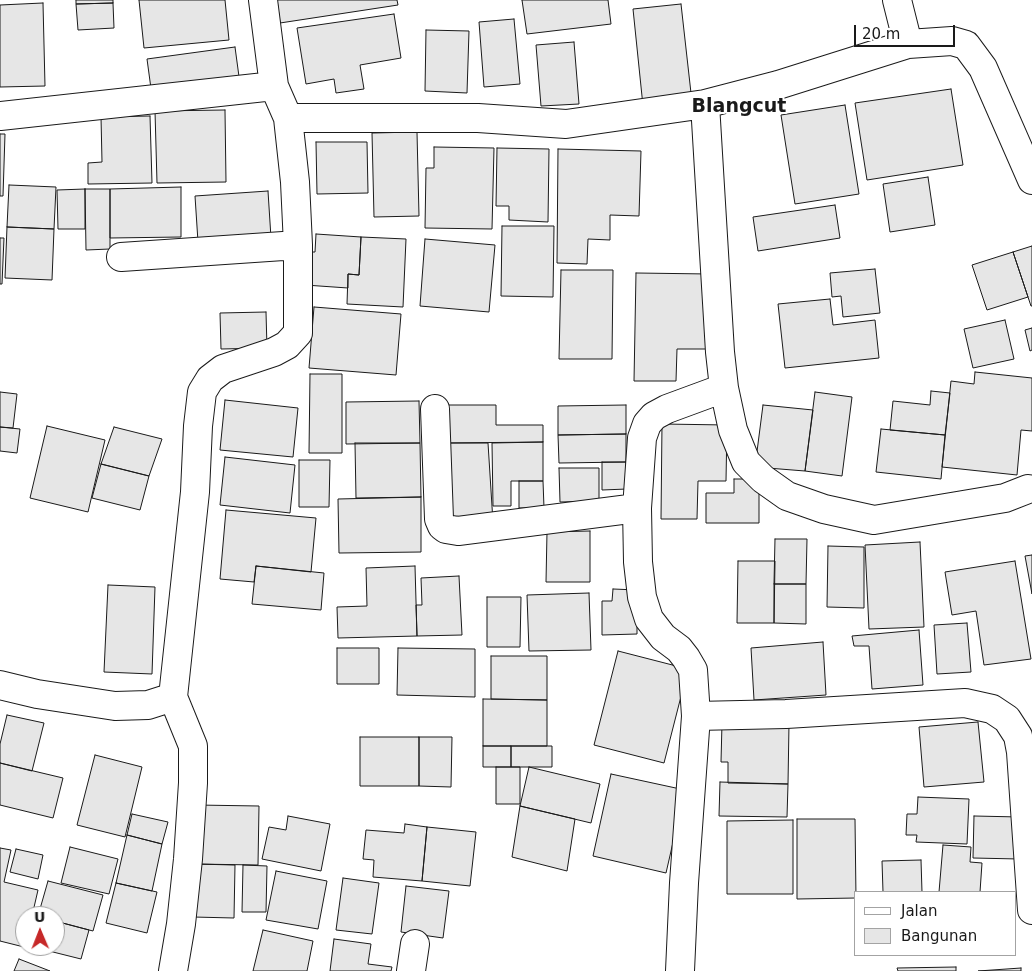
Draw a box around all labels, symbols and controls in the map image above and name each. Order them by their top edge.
scale bar [857,15,958,47]
text: 20 m [862,25,900,43]
district label: Blangcut [692,96,786,118]
legend [854,891,1017,956]
text: Jalan [901,902,937,920]
north arrow [15,906,65,956]
text: U [34,909,46,925]
text: Bangunan [901,927,977,945]

